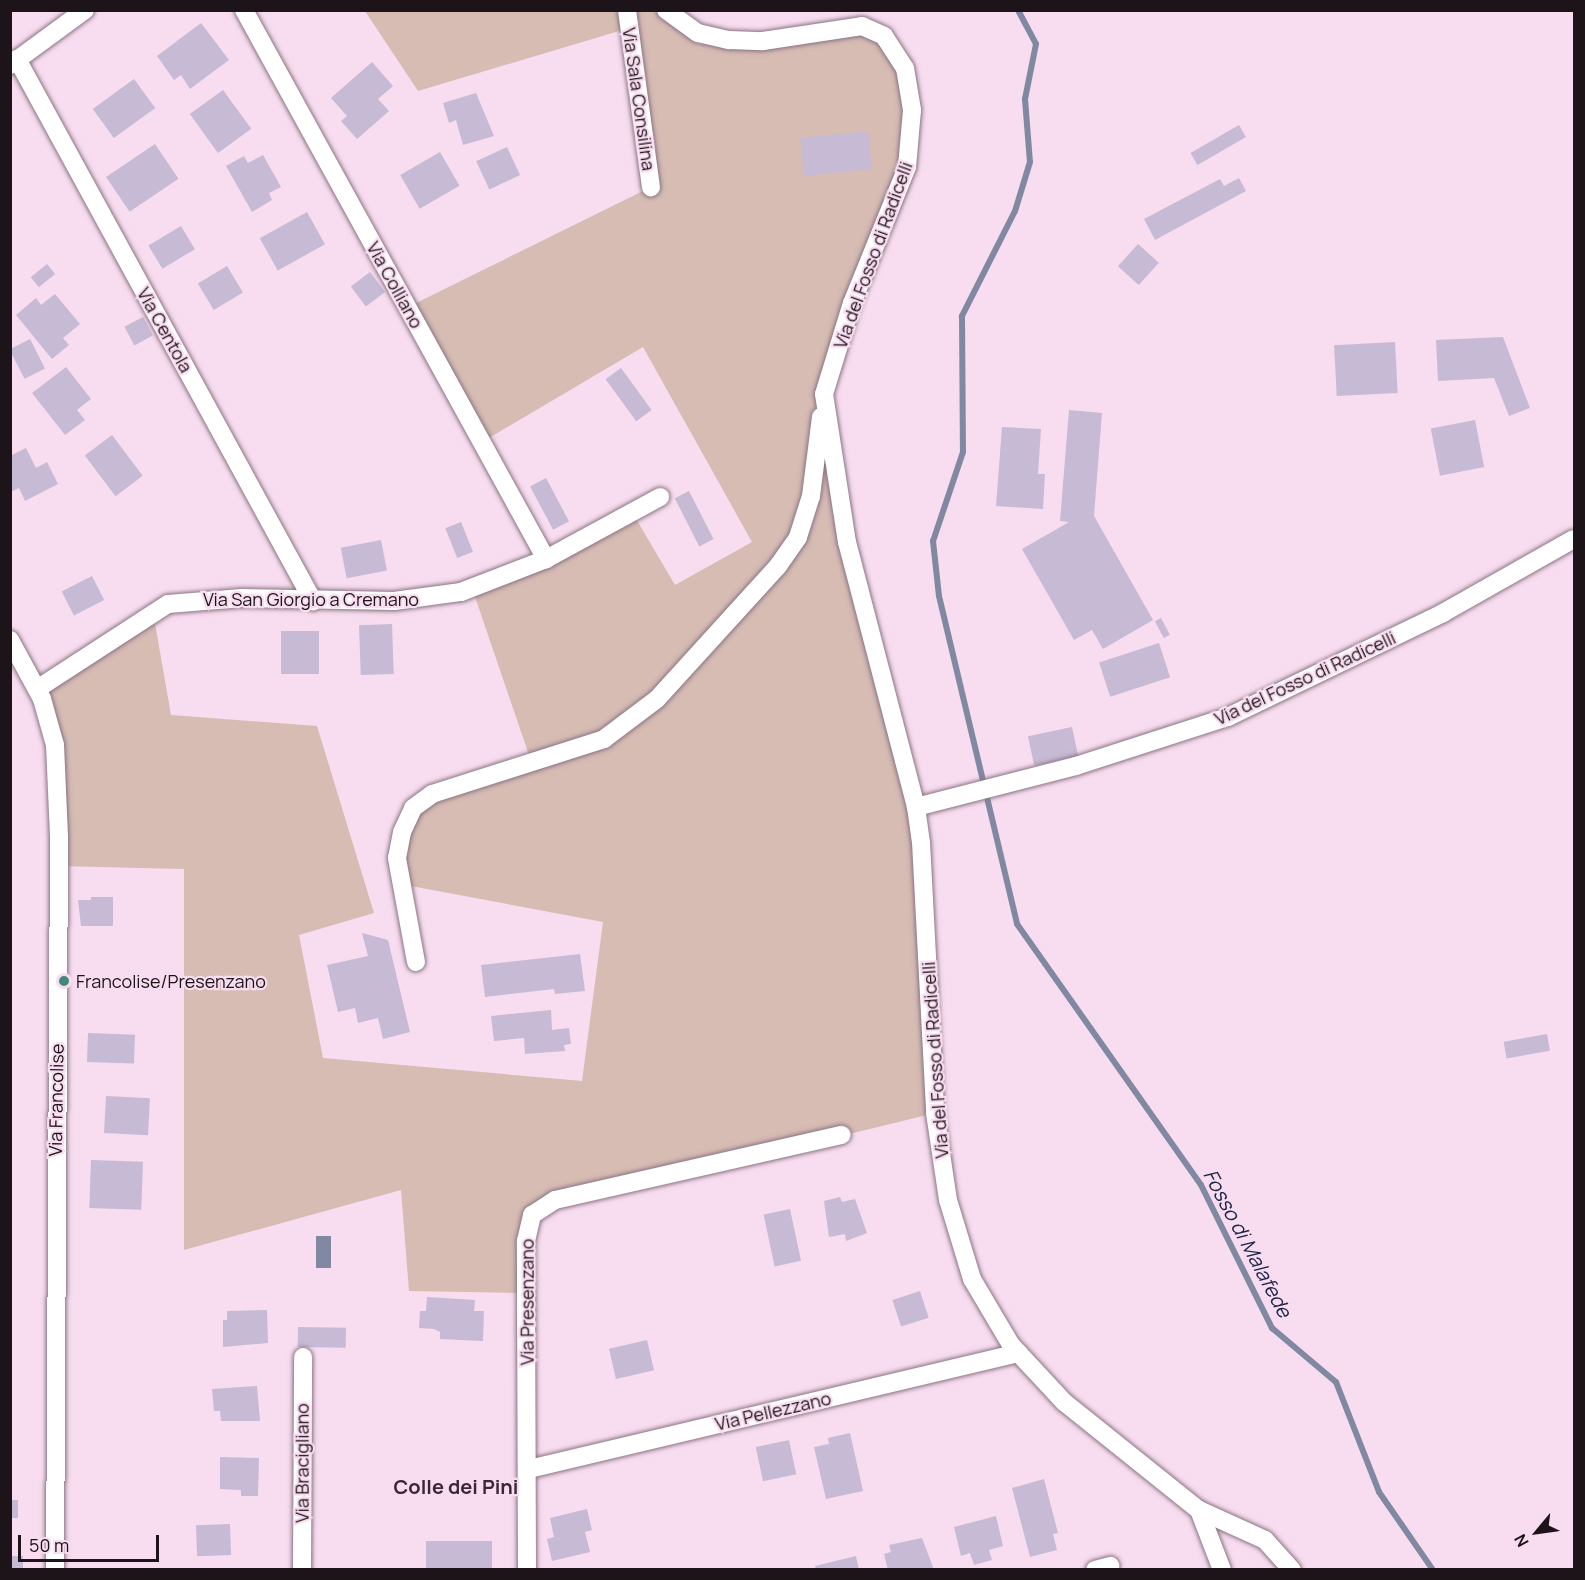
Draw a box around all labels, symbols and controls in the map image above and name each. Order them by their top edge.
street label: Via Sala Consilina [618,26,660,172]
street label: Via del Fosso di Radicelli [829,159,917,351]
street label: Via Colliano [362,238,428,332]
street label: Via Centola [133,284,197,376]
street label: Via San Giorgio a Cremano [203,588,419,610]
street label: Via del Fosso di Radicelli [1211,627,1399,729]
street label: Via del Fosso di Radicelli [917,961,953,1159]
place label: Francolise/Presenzano [76,970,266,992]
marker: Francolise/Presenzano [57,974,71,988]
street label: Via Francolise [44,1043,68,1157]
water label: Fosso di Malafede [1199,1165,1297,1321]
street label: Via Presenzano [516,1239,538,1365]
street label: Via Pellezzano [713,1387,833,1435]
street label: Via Bracigliano [291,1403,313,1523]
district label: Colle dei Pini [394,1474,518,1498]
north arrow [1507,1502,1567,1562]
scale bar [21,1523,162,1561]
text: N [1509,1530,1534,1551]
text: 50 m [29,1533,69,1557]

